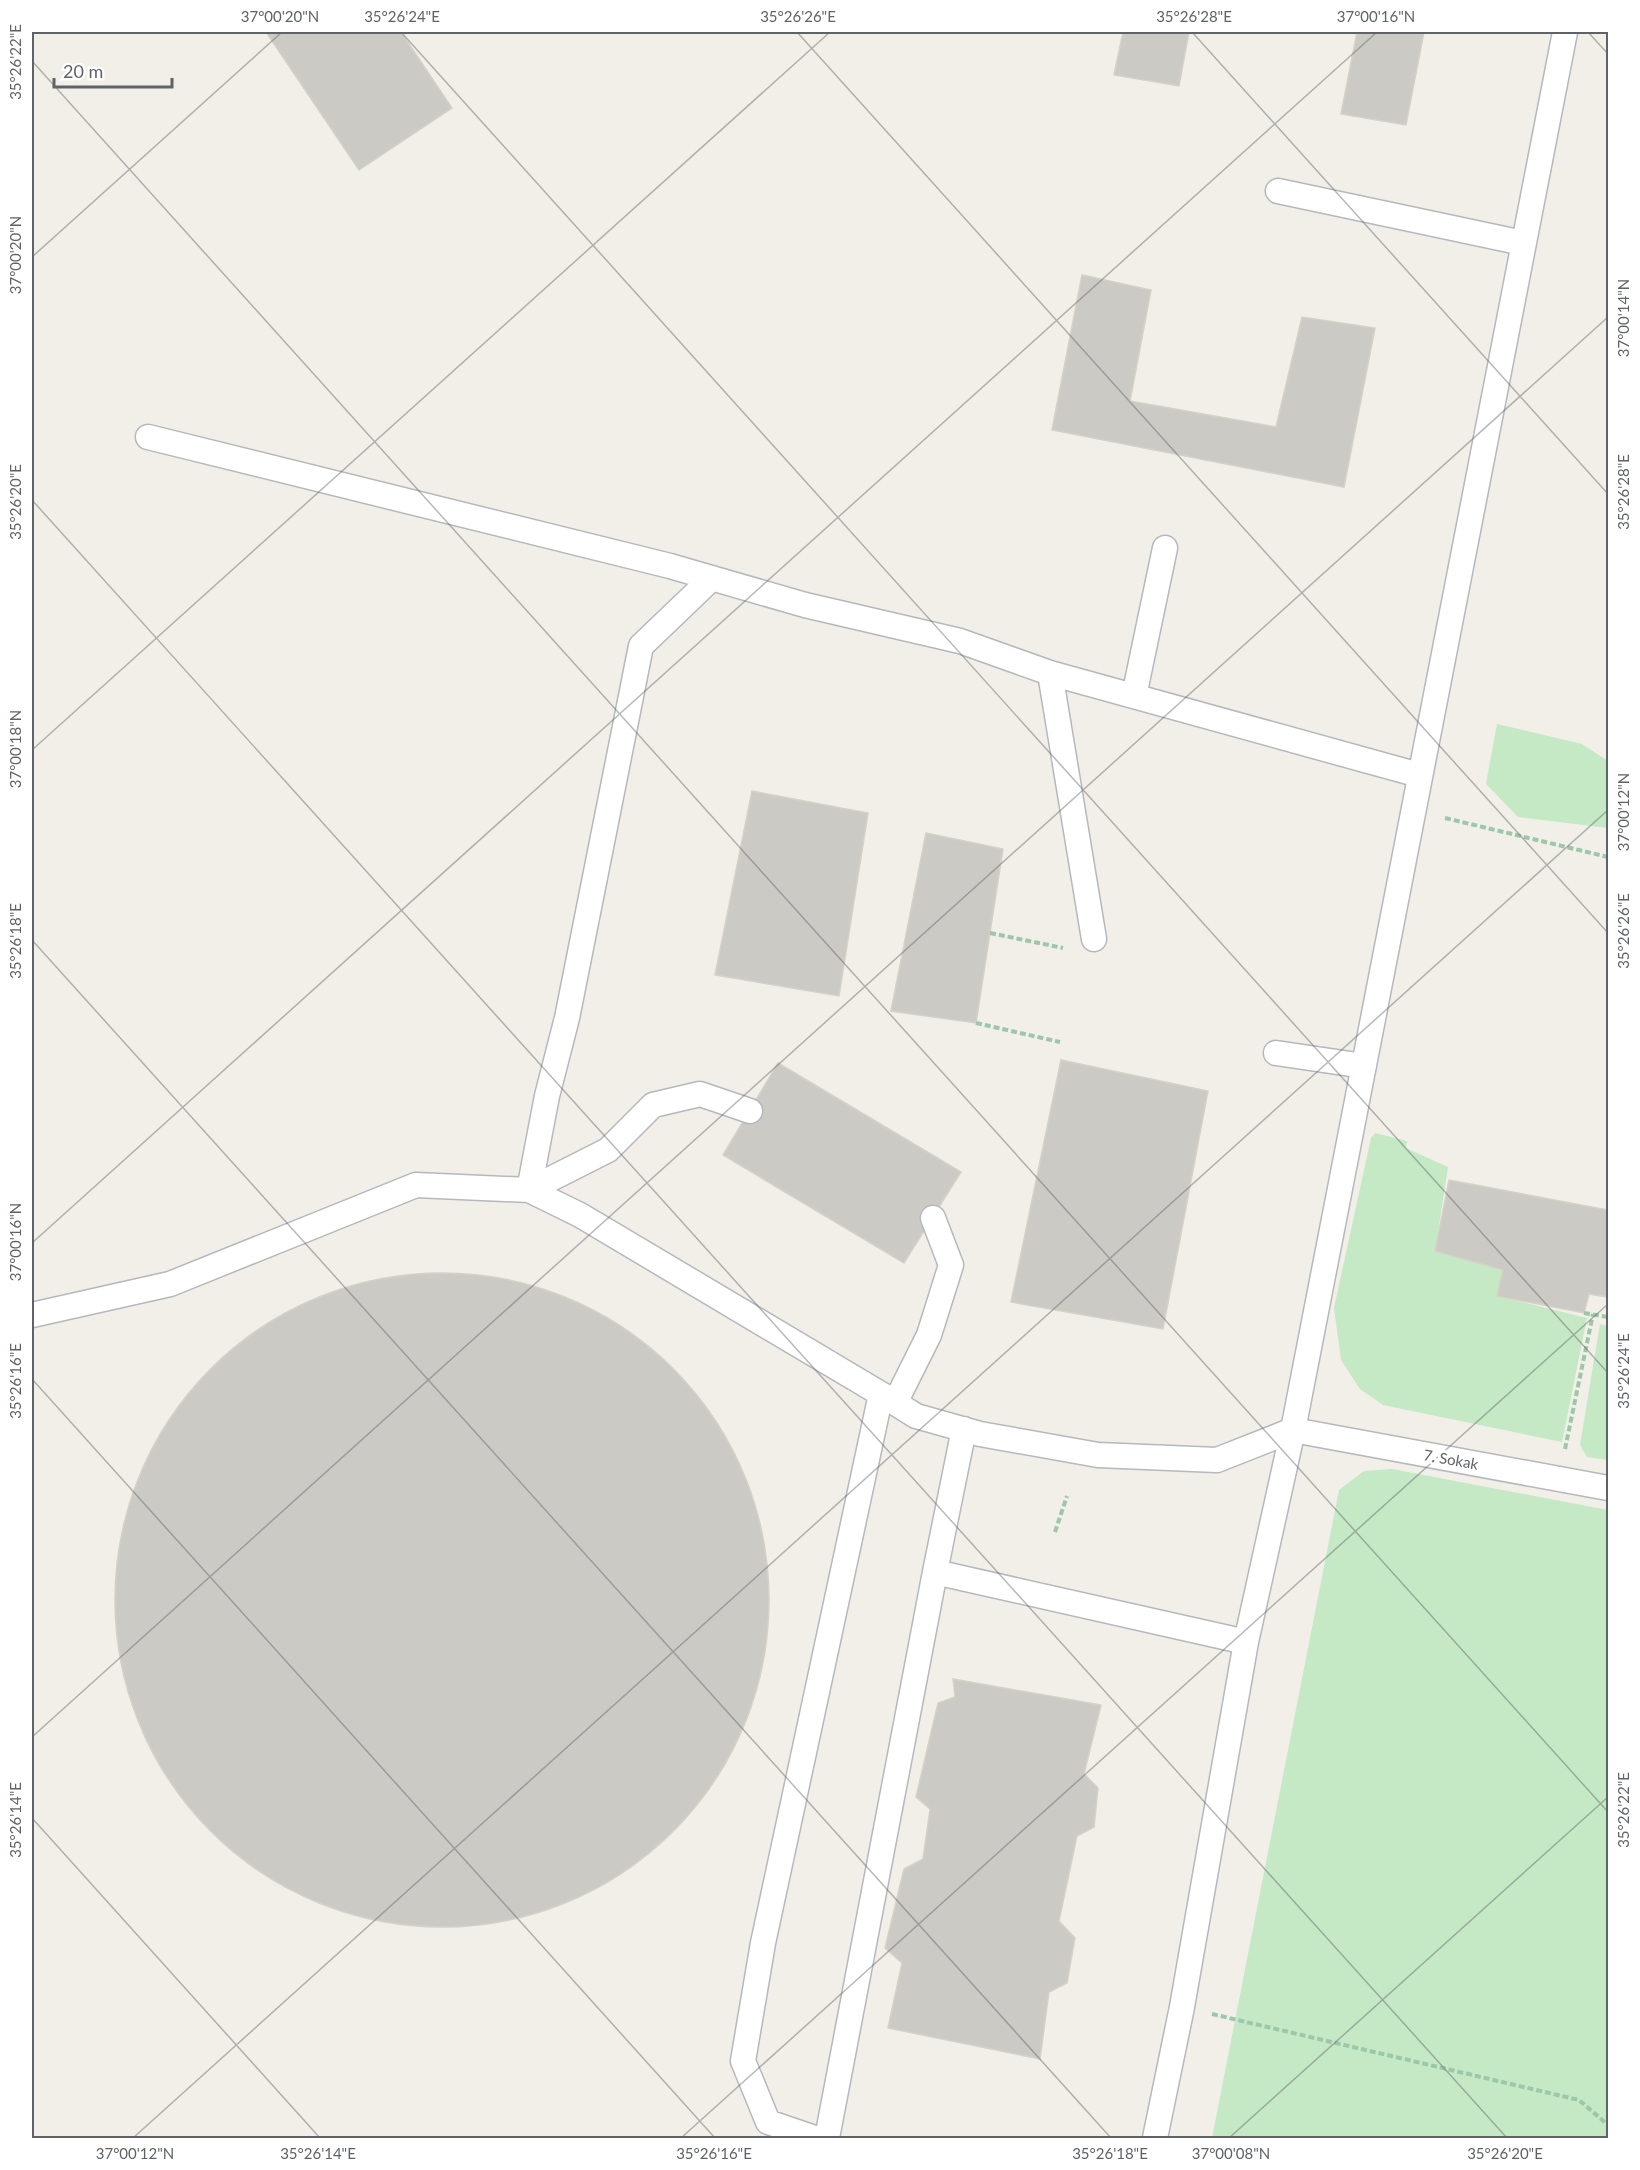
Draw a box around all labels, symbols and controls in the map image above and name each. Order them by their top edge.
text: 37°00'20"N [241,7,319,25]
text: 35°26'24"E [364,7,440,25]
text: 35°26'26"E [760,7,836,25]
text: 35°26'28"E [1156,7,1232,25]
text: 37°00'16"N [1337,7,1415,25]
text: 35°26'22"E [6,24,24,100]
scale bar [54,51,172,89]
text: 20 m [63,60,103,82]
text: 37°00'20"N [6,216,24,294]
text: 37°00'14"N [1614,279,1632,357]
text: 35°26'28"E [1614,454,1632,530]
text: 35°26'20"E [6,464,24,540]
text: 37°00'18"N [6,710,24,788]
text: 37°00'12"N [1614,773,1632,851]
text: 35°26'26"E [1614,893,1632,969]
text: 35°26'18"E [6,903,24,979]
text: 37°00'16"N [6,1203,24,1281]
text: 35°26'24"E [1614,1333,1632,1409]
text: 35°26'16"E [6,1343,24,1419]
street label: 7. Sokak [1422,1445,1480,1473]
text: 35°26'22"E [1614,1772,1632,1848]
text: 35°26'14"E [6,1782,24,1858]
text: 37°00'12"N [96,2144,174,2162]
text: 35°26'14"E [280,2144,356,2162]
text: 35°26'16"E [676,2144,752,2162]
text: 35°26'18"E [1072,2144,1148,2162]
text: 37°00'08"N [1192,2144,1270,2162]
text: 35°26'20"E [1467,2144,1543,2162]

